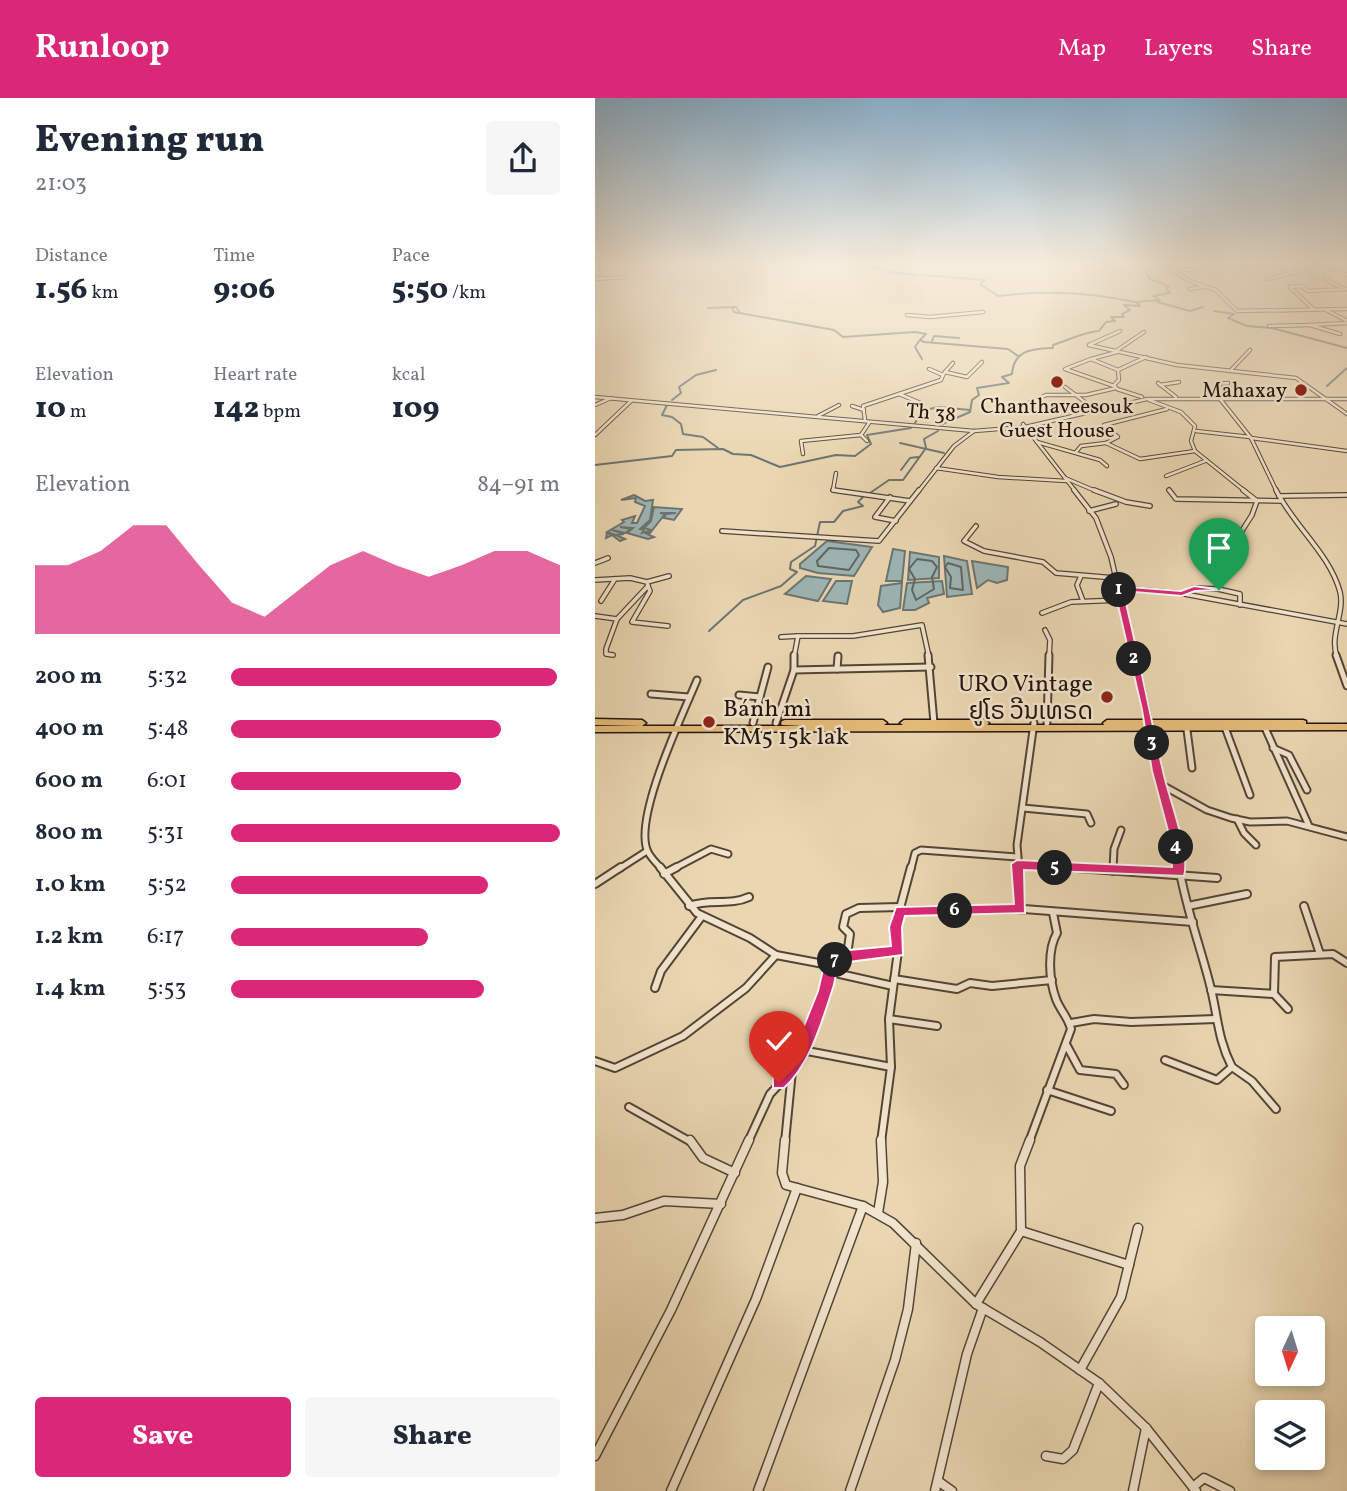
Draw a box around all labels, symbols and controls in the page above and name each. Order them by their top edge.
text: Runloop [35,26,170,72]
text: Map [1058,32,1106,66]
text: Layers [1144,32,1213,66]
text: Share [1251,32,1312,66]
text: Evening run [35,115,265,168]
button: share [486,121,560,195]
text: 21:03 [35,168,87,200]
text: Distance [35,243,108,269]
text: Time [213,243,255,269]
text: Pace [392,243,430,269]
text: 1.56 [35,269,88,311]
text: 9:06 [213,269,275,311]
text: 5:50 [392,269,448,311]
text: km [88,280,119,306]
text: /km [448,280,486,306]
text: Elevation [35,362,114,388]
text: Heart rate [213,362,297,388]
text: kcal [392,362,425,388]
marker: Chanthaveesouk Guest House [1049,374,1065,390]
place label: Mahaxay [1202,377,1288,406]
marker: Mahaxay [1293,382,1309,398]
text: 10 [35,388,66,430]
text: 142 [213,388,259,430]
text: 109 [392,388,440,430]
place label: Chanthaveesouk Guest House [980,393,1134,446]
street label: Th 38 [905,397,957,430]
text: m [66,399,87,425]
text: bpm [259,399,301,425]
text: Elevation [35,469,131,501]
text: 84–91 m [477,469,560,501]
pin [1189,518,1249,590]
icon: arrive [1200,529,1238,567]
pin: 1 [1101,573,1137,608]
text: 1 [1115,576,1122,602]
pin: 2 [1117,642,1151,676]
text: 2 [1129,645,1138,671]
text: 200 m [35,661,102,693]
text: 5:32 [147,661,188,693]
place label: URO Vintage ຢູໂຣ ວີນເທຣດ [958,668,1093,730]
marker: URO Vintage ຢູໂຣ ວີນເທຣດ [1099,689,1115,705]
place label: Bánh mì KM5 15k lak [723,693,849,755]
text: 400 m [35,713,104,745]
text: 5:48 [147,713,188,745]
marker: Bánh mì KM5 15k lak [701,714,717,730]
pin: 3 [1135,726,1169,760]
text: 3 [1147,729,1156,755]
text: 600 m [35,765,103,797]
text: 6:01 [147,765,187,797]
text: 800 m [35,817,103,849]
text: 5:31 [147,817,184,849]
pin: 4 [1159,830,1193,864]
text: 4 [1170,833,1181,859]
pin: 5 [1037,850,1072,886]
text: 5 [1050,854,1059,880]
text: 1.0 km [35,869,106,901]
text: 5:52 [147,869,187,901]
pin: 6 [937,894,973,928]
text: 6 [949,897,960,923]
text: 1.2 km [35,921,104,953]
text: 6:17 [147,921,184,953]
pin: 7 [817,942,853,978]
text: 7 [830,946,839,972]
text: 1.4 km [35,973,106,1005]
text: 5:53 [147,973,186,1005]
pin [749,1011,809,1083]
icon: check [760,1022,798,1060]
north arrow [1255,1316,1325,1386]
map controls [1255,1316,1325,1470]
button: Save [35,1397,291,1477]
button: Share [305,1397,560,1477]
button: layers [1255,1400,1325,1470]

